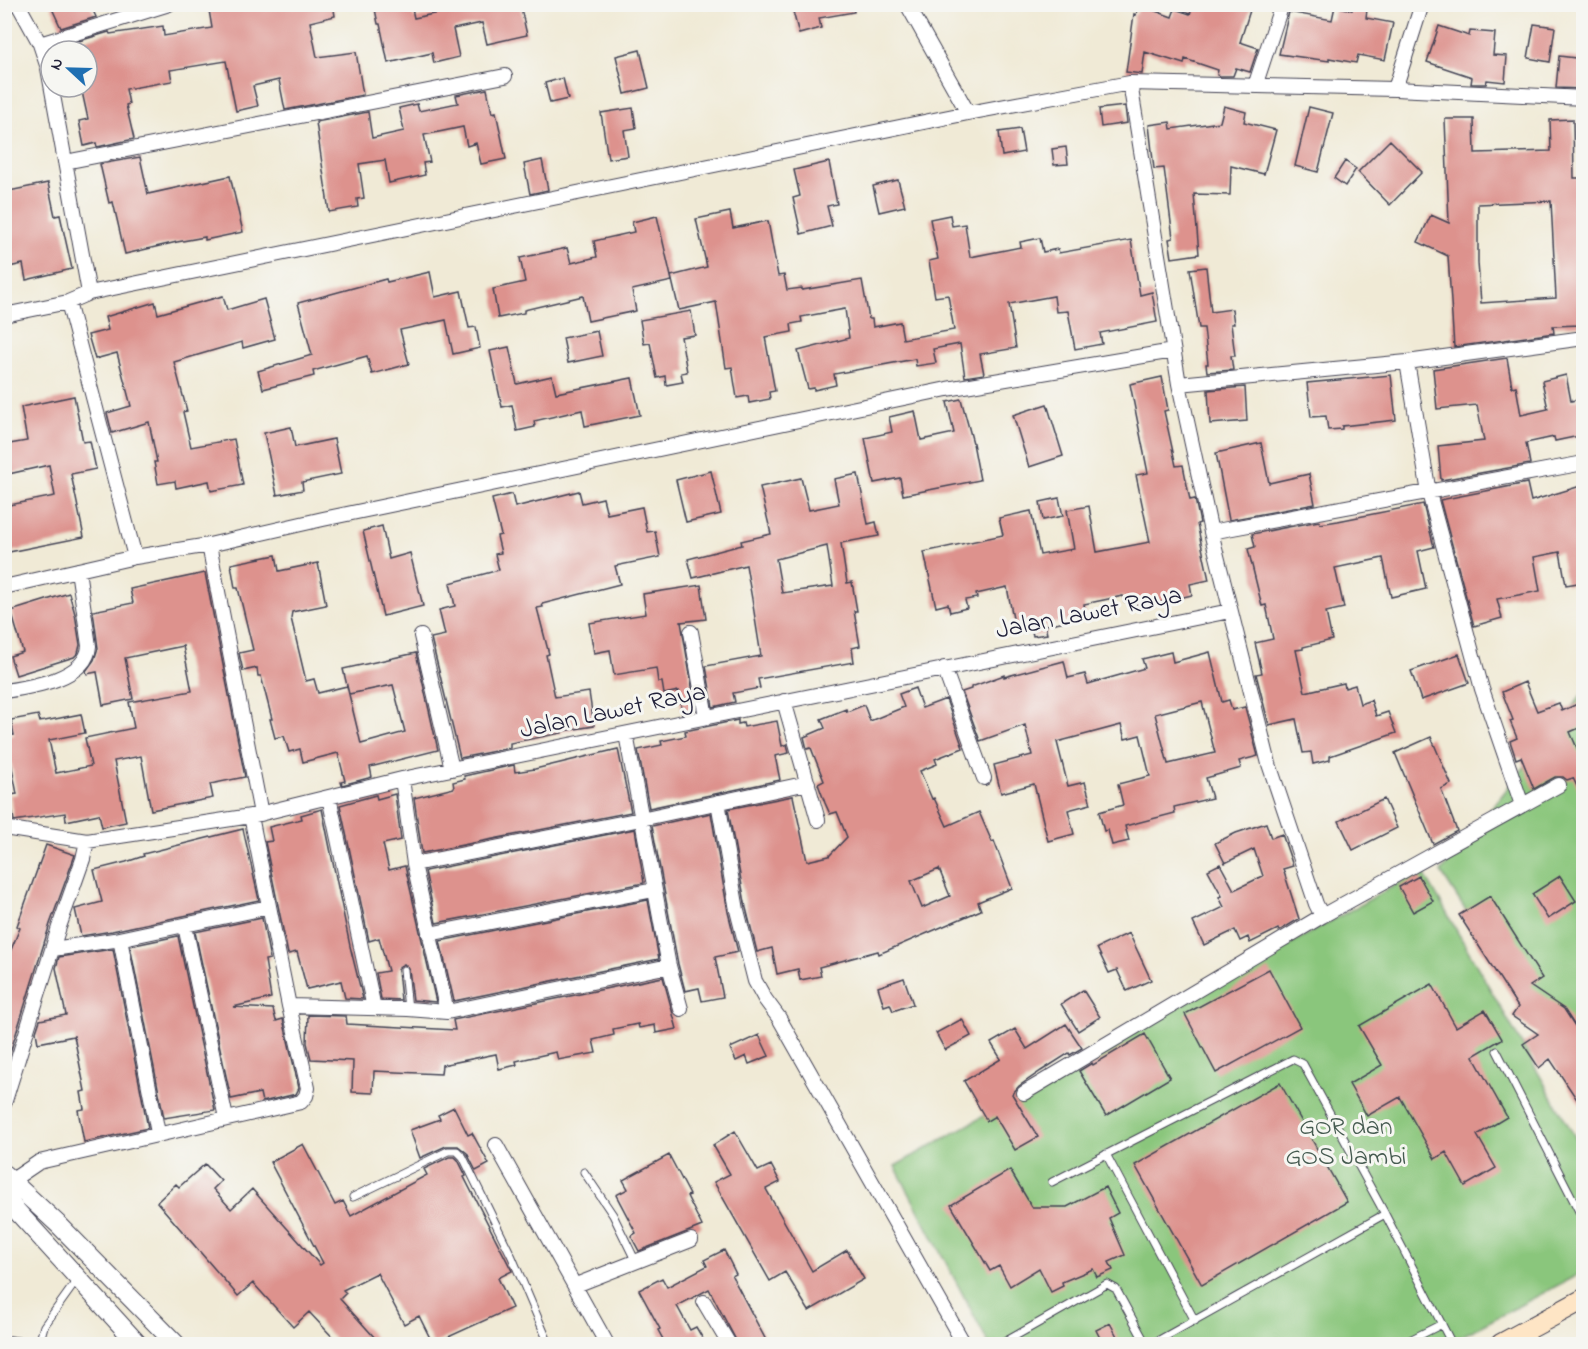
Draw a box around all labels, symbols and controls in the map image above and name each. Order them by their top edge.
north arrow [39,39,99,99]
text: N [44,54,70,74]
street label: Jalan Lawet Raya [993,577,1185,651]
street label: Jalan Lawet Raya [517,674,709,750]
park label: GOR dan GOS Jambi [1285,1109,1407,1177]

